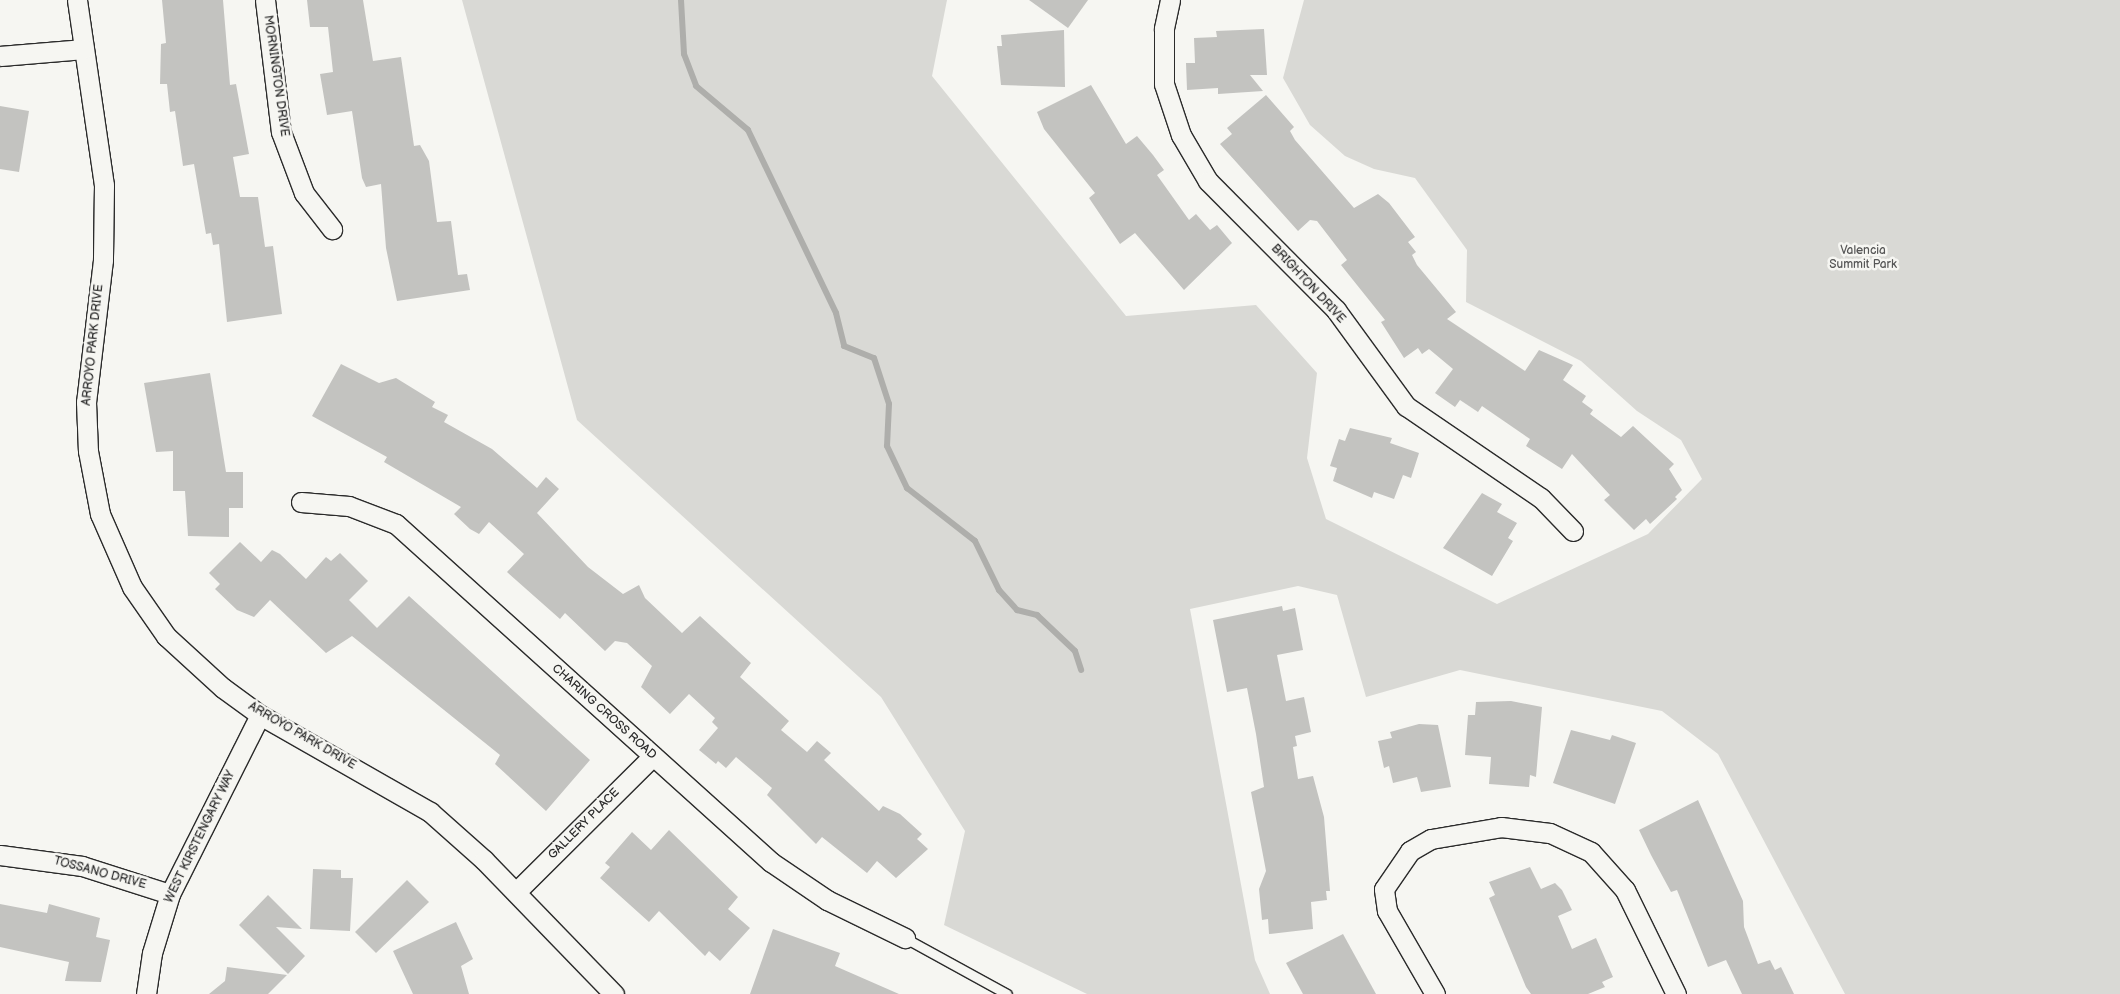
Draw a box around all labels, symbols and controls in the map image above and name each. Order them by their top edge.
street label: MORNINGTON DRIVE [260,14,292,138]
street label: BRIGHTON DRIVE [1268,242,1348,326]
park label: Valencia Summit Park [1829,244,1897,272]
street label: ARROYO PARK DRIVE [79,284,107,406]
street label: CHARING CROSS ROAD [549,661,659,763]
street label: ARROYO PARK DRIVE [246,699,358,773]
street label: WEST KIRSTENGARY WAY [162,768,238,906]
street label: GALLERY PLACE [545,785,623,863]
street label: TOSSANO DRIVE [52,854,148,892]

